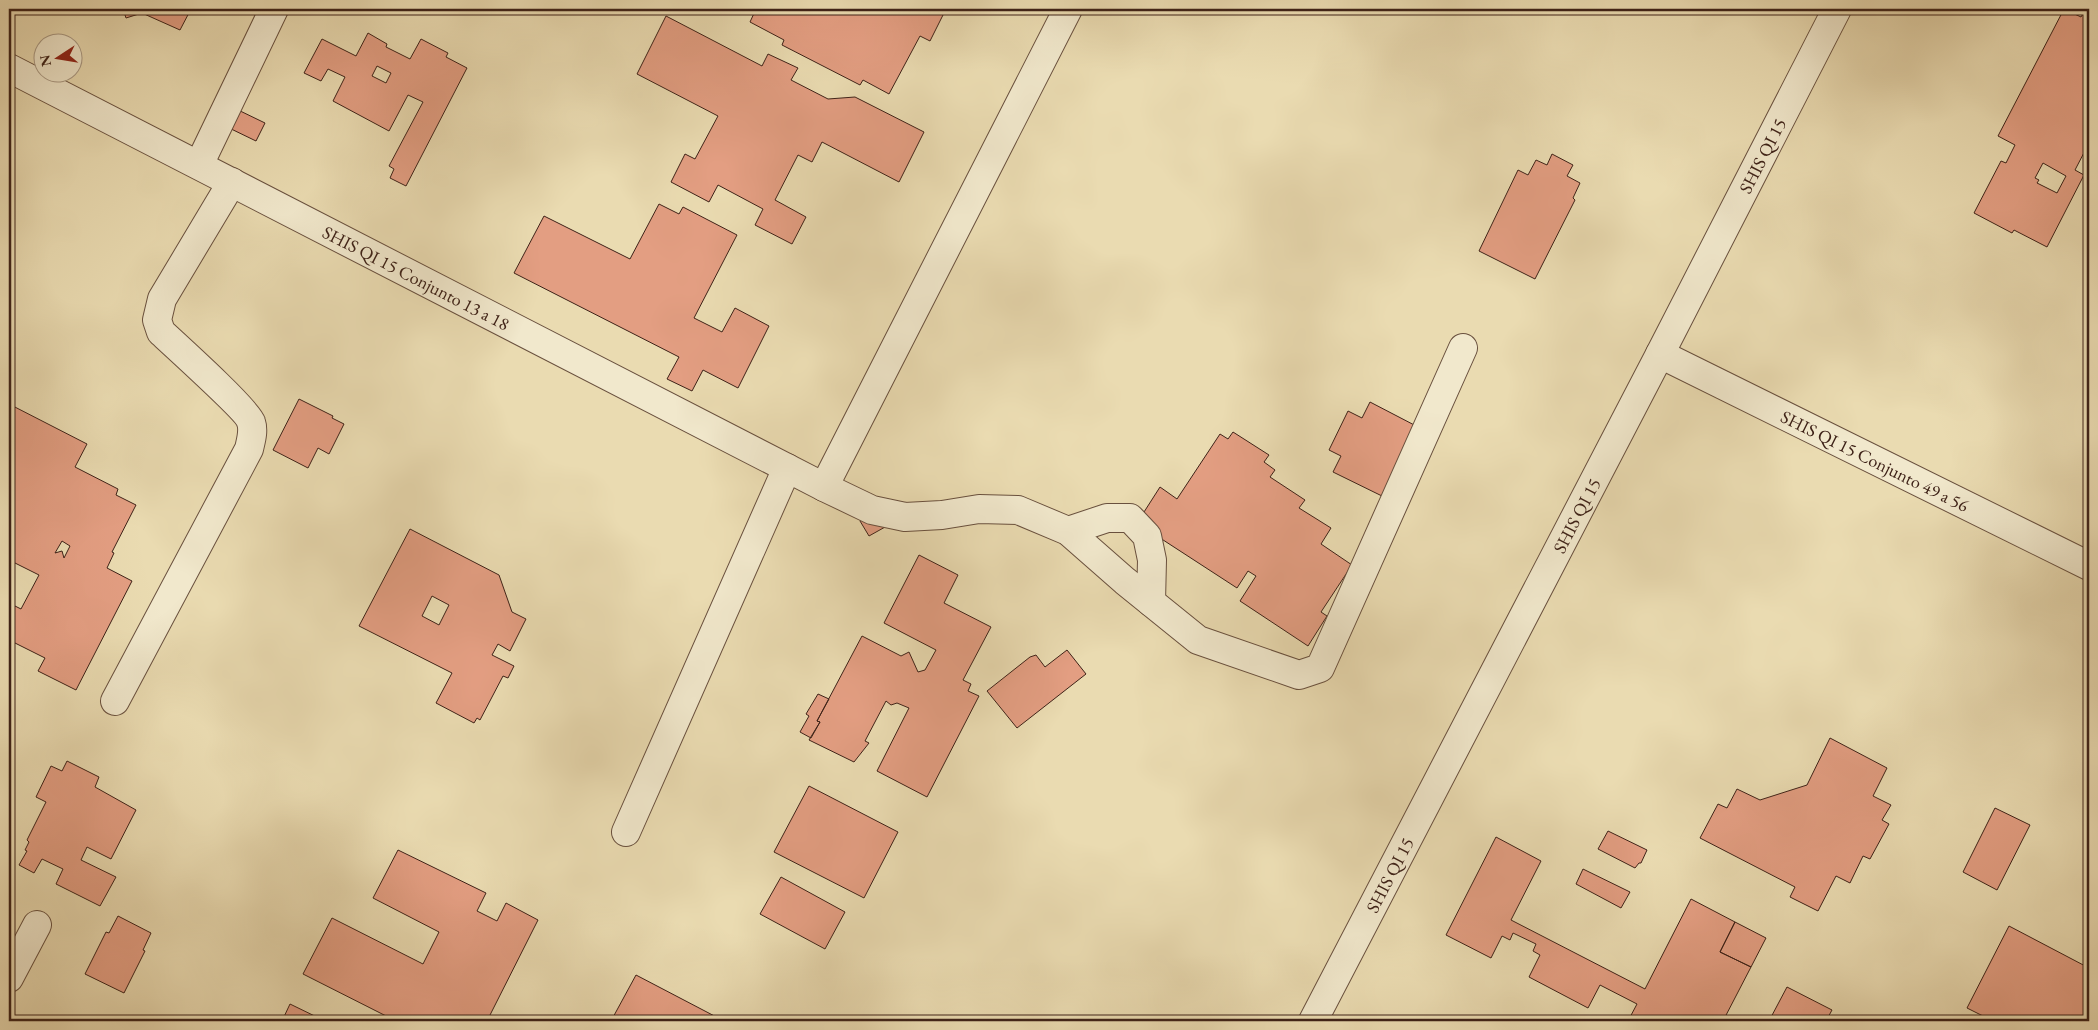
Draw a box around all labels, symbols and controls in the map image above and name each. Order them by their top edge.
north arrow [32,32,82,82]
text: N [35,53,55,68]
street label: SHIS QI 15 [1733,114,1791,197]
street label: SHIS QI 15 Conjunto 13 a 18 [319,220,514,335]
street label: SHIS QI 15 Conjunto 49 a 56 [1777,404,1973,517]
street label: SHIS QI 15 [1547,474,1605,557]
street label: SHIS QI 15 [1360,833,1418,916]

